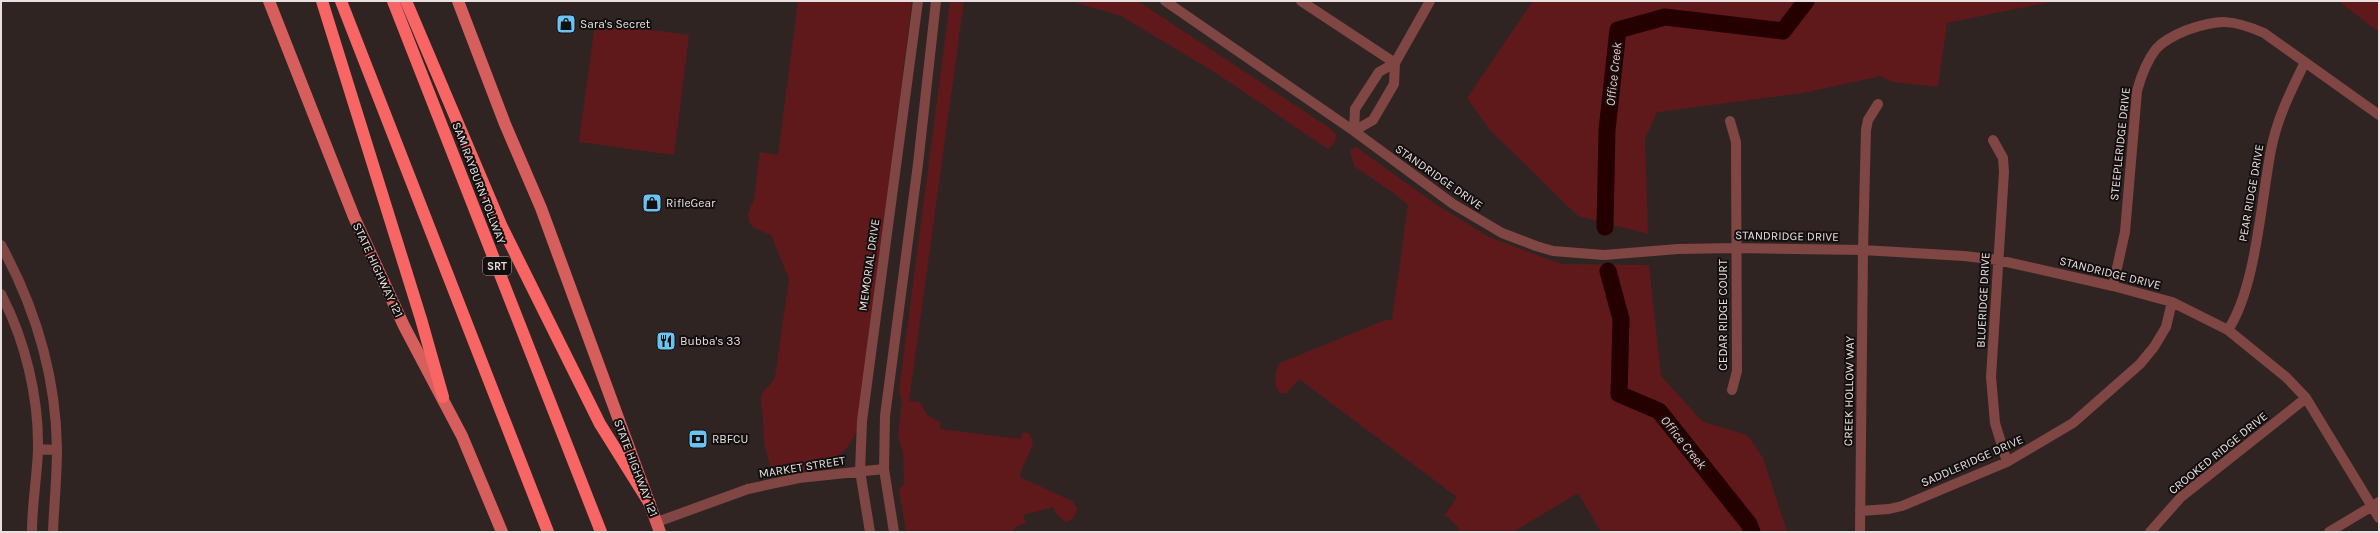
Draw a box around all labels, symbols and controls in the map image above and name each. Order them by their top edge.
shop icon: Sara's Secret [555,13,577,35]
place label: Sara's Secret [580,17,651,31]
water label: Office Creek [1603,41,1624,107]
street label: STEEPLERIDGE DRIVE [2107,87,2133,201]
street label: SAM RAYBURN TOLLWAY [449,120,509,246]
street label: STANDRIDGE DRIVE [1392,141,1486,213]
street label: PEAR RIDGE DRIVE [2236,143,2266,243]
shop icon: RifleGear [641,192,663,214]
place label: RifleGear [666,196,716,210]
street label: MEMORIAL DRIVE [856,218,882,312]
street label: STATE HIGHWAY 121 [350,220,406,320]
street label: STANDRIDGE DRIVE [1735,228,1839,244]
street label: BLUERIDGE DRIVE [1974,252,1992,348]
street label: STANDRIDGE DRIVE [2058,254,2162,292]
road number: SRT [483,257,511,275]
street label: CEDAR RIDGE COURT [1716,259,1730,371]
restaurant icon: Bubba's 33 [655,330,677,352]
place label: Bubba's 33 [680,334,741,348]
street label: CREEK HOLLOW WAY [1841,335,1857,446]
street label: CROOKED RIDGE DRIVE [2166,409,2270,497]
water label: Office Creek [1658,413,1710,472]
street label: STATE HIGHWAY 121 [611,417,661,519]
bank icon: RBFCU [687,428,709,450]
place label: RBFCU [712,432,748,446]
street label: SADDLERIDGE DRIVE [1919,432,2025,490]
street label: MARKET STREET [758,453,846,481]

